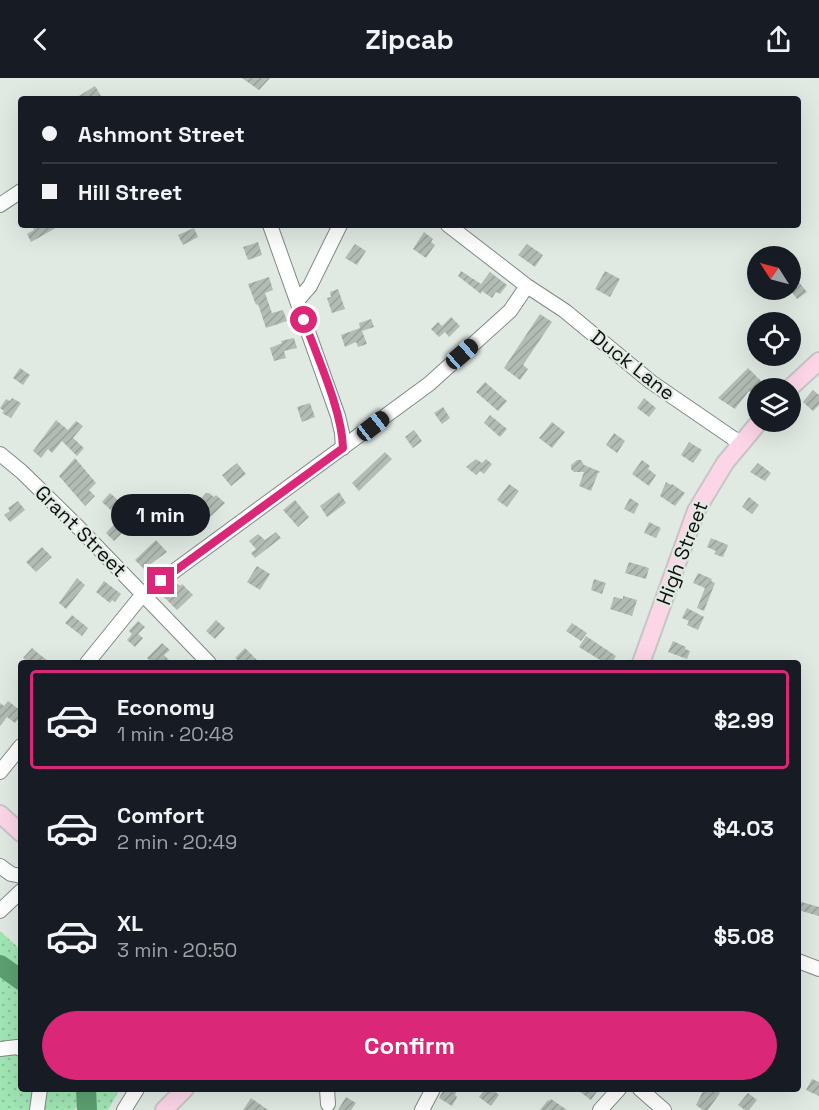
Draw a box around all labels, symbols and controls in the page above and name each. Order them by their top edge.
text: Zipcab [365,22,454,57]
icon: back [24,23,57,56]
icon: share [762,23,795,56]
text: Ashmont Street [78,120,245,148]
text: Hill Street [78,178,182,206]
north arrow [747,246,801,300]
map controls [747,246,801,432]
route start [290,306,317,333]
button: locate [747,312,801,366]
street label: Duck Lane [586,324,680,406]
car [443,335,481,373]
button: layers [747,378,801,432]
car [353,408,393,444]
street label: Grant Street [30,480,132,582]
callout: 1 min [112,494,210,536]
street label: High Street [650,497,714,609]
text: 1 min [136,502,185,528]
route end [147,567,174,594]
icon: car [45,693,99,747]
text: Economy [117,693,215,721]
text: $2.99 [714,706,774,734]
text: 1 min · 20:48 [117,721,234,747]
icon: car [45,801,99,855]
text: Comfort [117,801,205,829]
text: $4.03 [713,814,774,842]
text: 2 min · 20:49 [117,829,237,855]
icon: car [45,909,99,963]
text: XL [117,909,143,937]
text: $5.08 [714,922,774,950]
text: 3 min · 20:50 [117,937,237,963]
button: Confirm [42,1011,777,1080]

